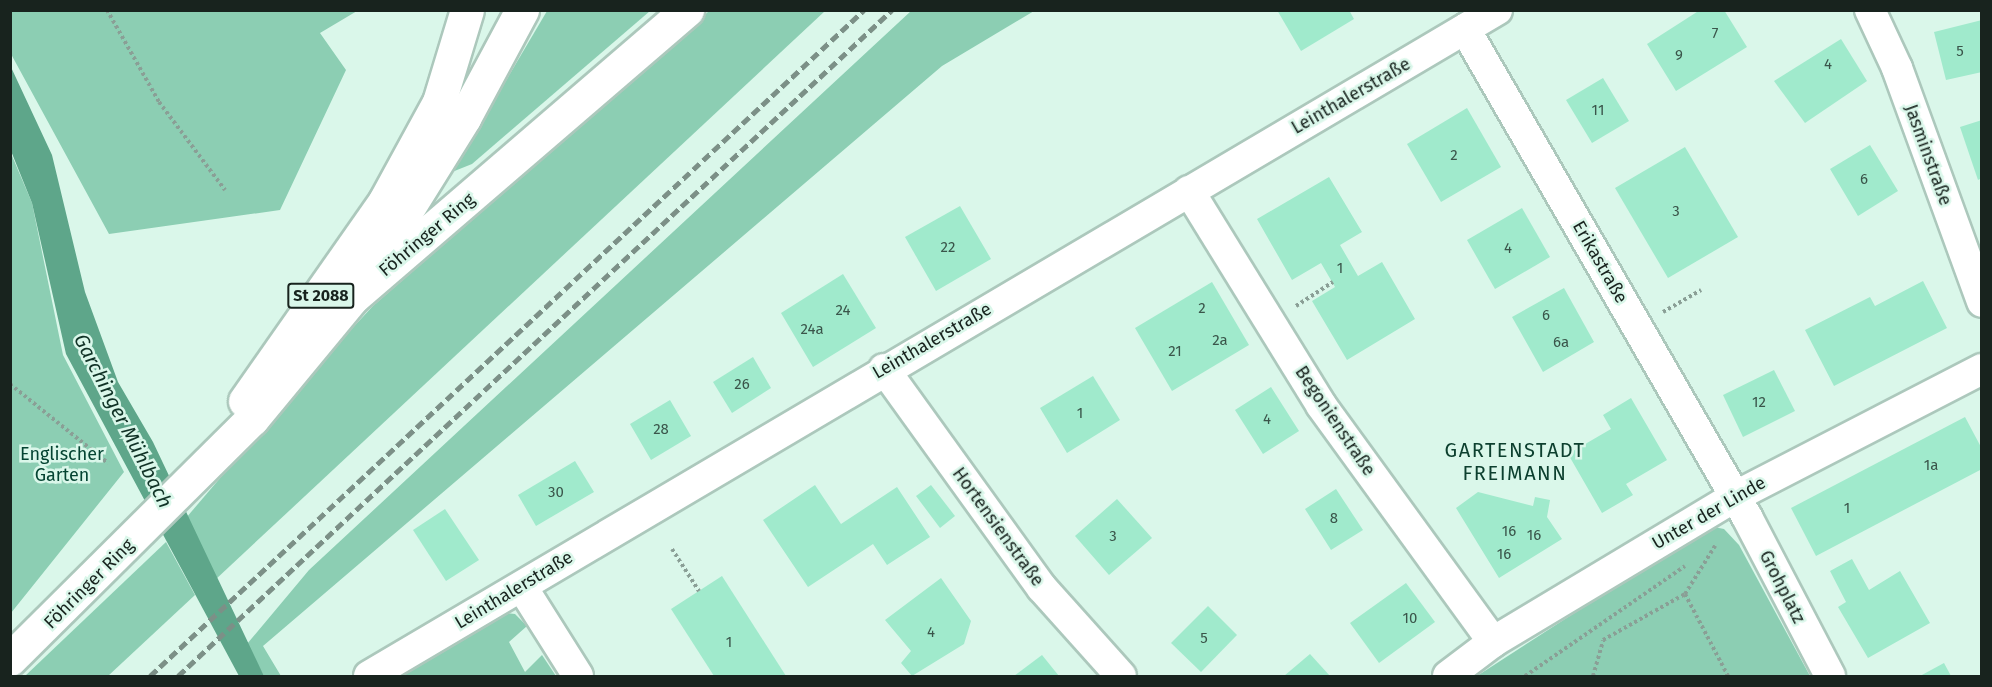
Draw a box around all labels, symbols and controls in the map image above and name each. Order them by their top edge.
house number: 7 [1712,25,1718,43]
house number: 5 [1956,43,1964,61]
house number: 9 [1675,47,1683,65]
street label: Leinthalerstraße [1288,53,1414,139]
house number: 4 [1824,56,1832,74]
street label: Jasminstraße [1900,101,1956,209]
house number: 11 [1592,102,1604,120]
house number: 2 [1450,147,1458,165]
house number: 6 [1860,171,1868,189]
street label: Föhringer Ring [375,189,479,281]
house number: 3 [1672,203,1680,221]
street label: Erikastraße [1568,217,1632,307]
house number: 22 [941,239,955,257]
house number: 4 [1504,240,1512,258]
house number: 1 [1337,260,1343,278]
road number: St 2088 [286,283,356,309]
street label: Leinthalerstraße [869,298,995,384]
house number: 2 [1198,300,1206,318]
house number: 24 [836,302,850,320]
house number: 6 [1542,307,1550,325]
house number: 24a [800,321,824,339]
water label: Garchinger Mühlbach [69,330,177,512]
house number: 2a [1212,332,1228,350]
house number: 6a [1553,334,1569,352]
house number: 21 [1168,343,1182,361]
street label: Begonienstraße [1290,362,1380,480]
house number: 26 [734,376,750,394]
house number: 12 [1752,394,1766,412]
house number: 1 [1077,405,1083,423]
house number: 4 [1263,411,1271,429]
house number: 28 [653,421,669,439]
district label: GARTENSTADT FREIMANN [1445,438,1585,485]
park label: Englischer Garten [20,444,104,486]
house number: 1a [1924,457,1938,475]
street label: Hortensienstraße [948,463,1048,591]
street label: Unter der Linde [1648,472,1770,554]
house number: 30 [548,484,564,502]
house number: 1 [1844,500,1850,518]
house number: 8 [1330,510,1338,528]
house number: 16 [1502,523,1516,541]
house number: 16 [1527,527,1541,545]
house number: 3 [1109,528,1117,546]
street label: Föhringer Ring [40,535,138,633]
street label: Leinthalerstraße [451,546,577,634]
house number: 16 [1497,546,1511,564]
street label: Grohplatz [1754,547,1810,627]
house number: 10 [1403,610,1417,628]
house number: 4 [927,624,935,642]
house number: 5 [1200,630,1208,648]
house number: 1 [726,634,732,652]

